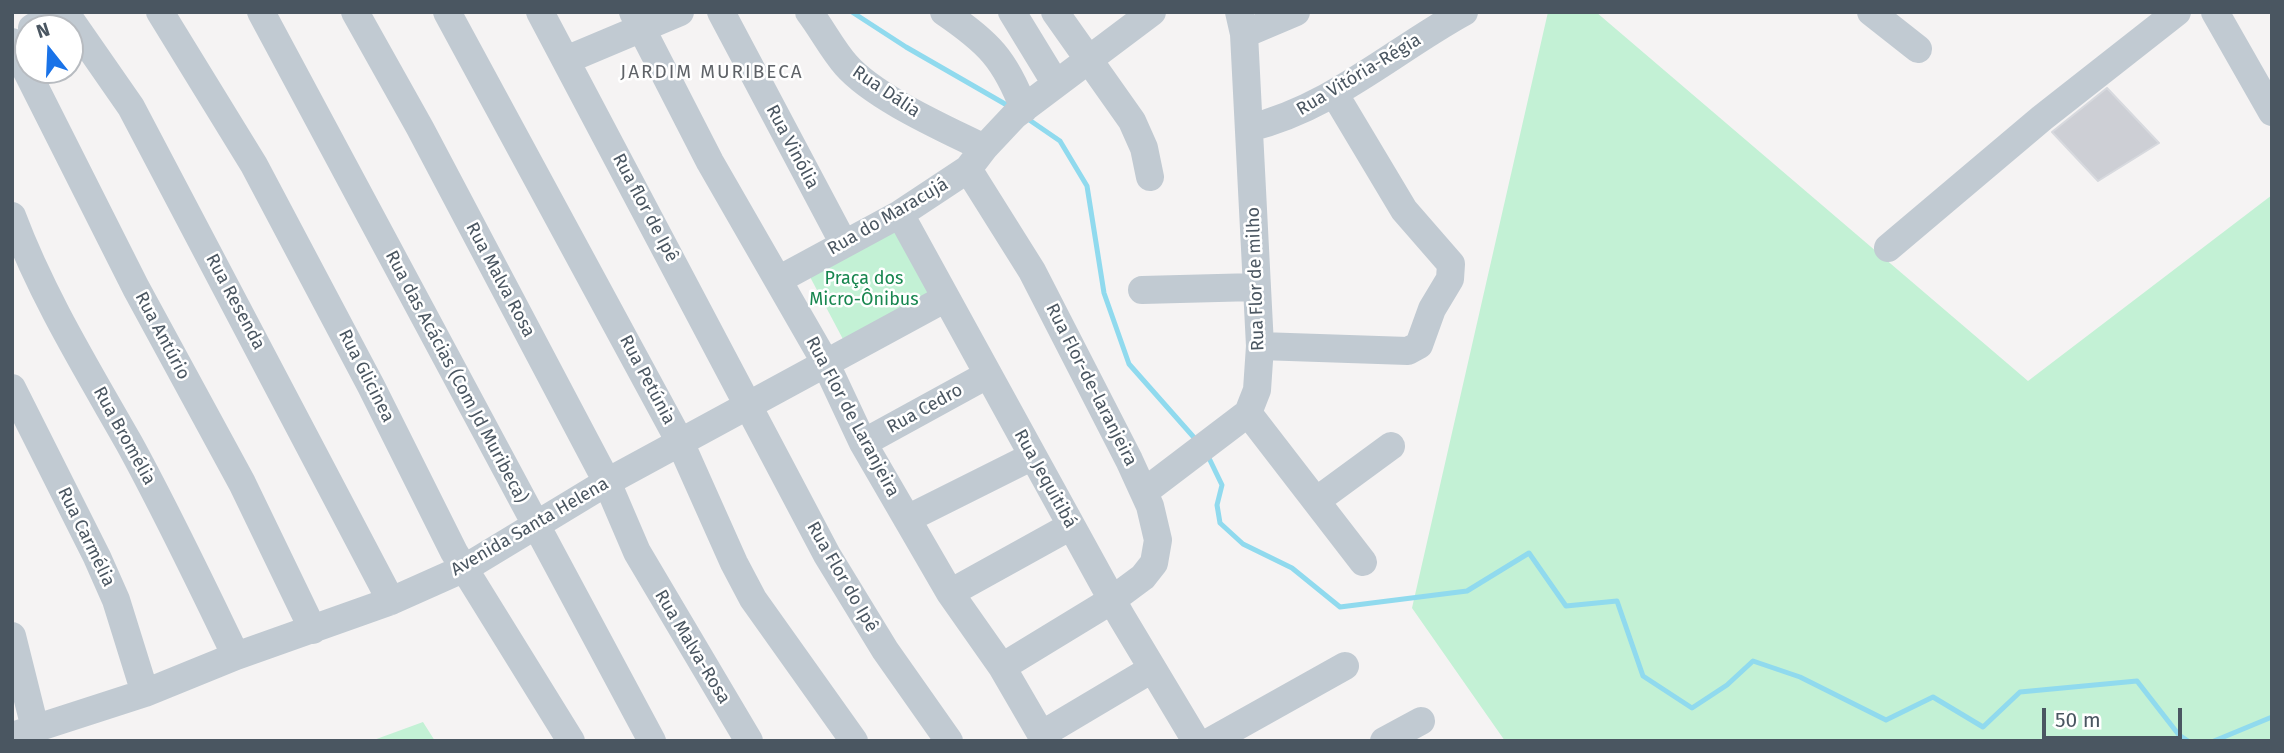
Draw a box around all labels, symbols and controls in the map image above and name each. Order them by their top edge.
north arrow [14,14,84,84]
text: N [33,18,53,43]
street label: Rua Vitória-Régia [1293,29,1425,121]
street label: Rua Dália [848,61,924,123]
district label: JARDIM MURIBECA [622,62,802,84]
street label: Rua Vinólia [761,101,823,193]
street label: Rua flor de Ipê [607,150,683,266]
street label: Rua do Maracujá [824,174,952,260]
street label: Rua Flor de milho [1243,207,1269,351]
street label: Rua Malva Rosa [461,219,539,341]
street label: Rua das Acácias (Com Jd Muribeca) [380,247,532,507]
street label: Rua Resenda [201,250,269,354]
park label: Praça dos Micro-Ônibus [809,268,919,310]
street label: Rua Antúrio [130,288,194,384]
street label: Rua Flor-de-laranjeira [1041,300,1141,470]
street label: Rua Glicinea [333,326,399,426]
street label: Rua Petúnia [614,332,680,428]
street label: Rua Flor de Laranjeira [801,333,903,501]
street label: Rua Cedro [883,379,967,439]
street label: Rua Bromélia [88,383,160,489]
street label: Rua Jequitibá [1009,426,1081,532]
street label: Avenida Santa Helena [447,473,613,581]
street label: Rua Carmélia [53,484,119,590]
street label: Rua Flor do Ipê [802,518,882,636]
street label: Rua Malva-Rosa [649,586,735,708]
scale bar [2046,694,2186,738]
text: 50 m [2055,707,2101,733]

